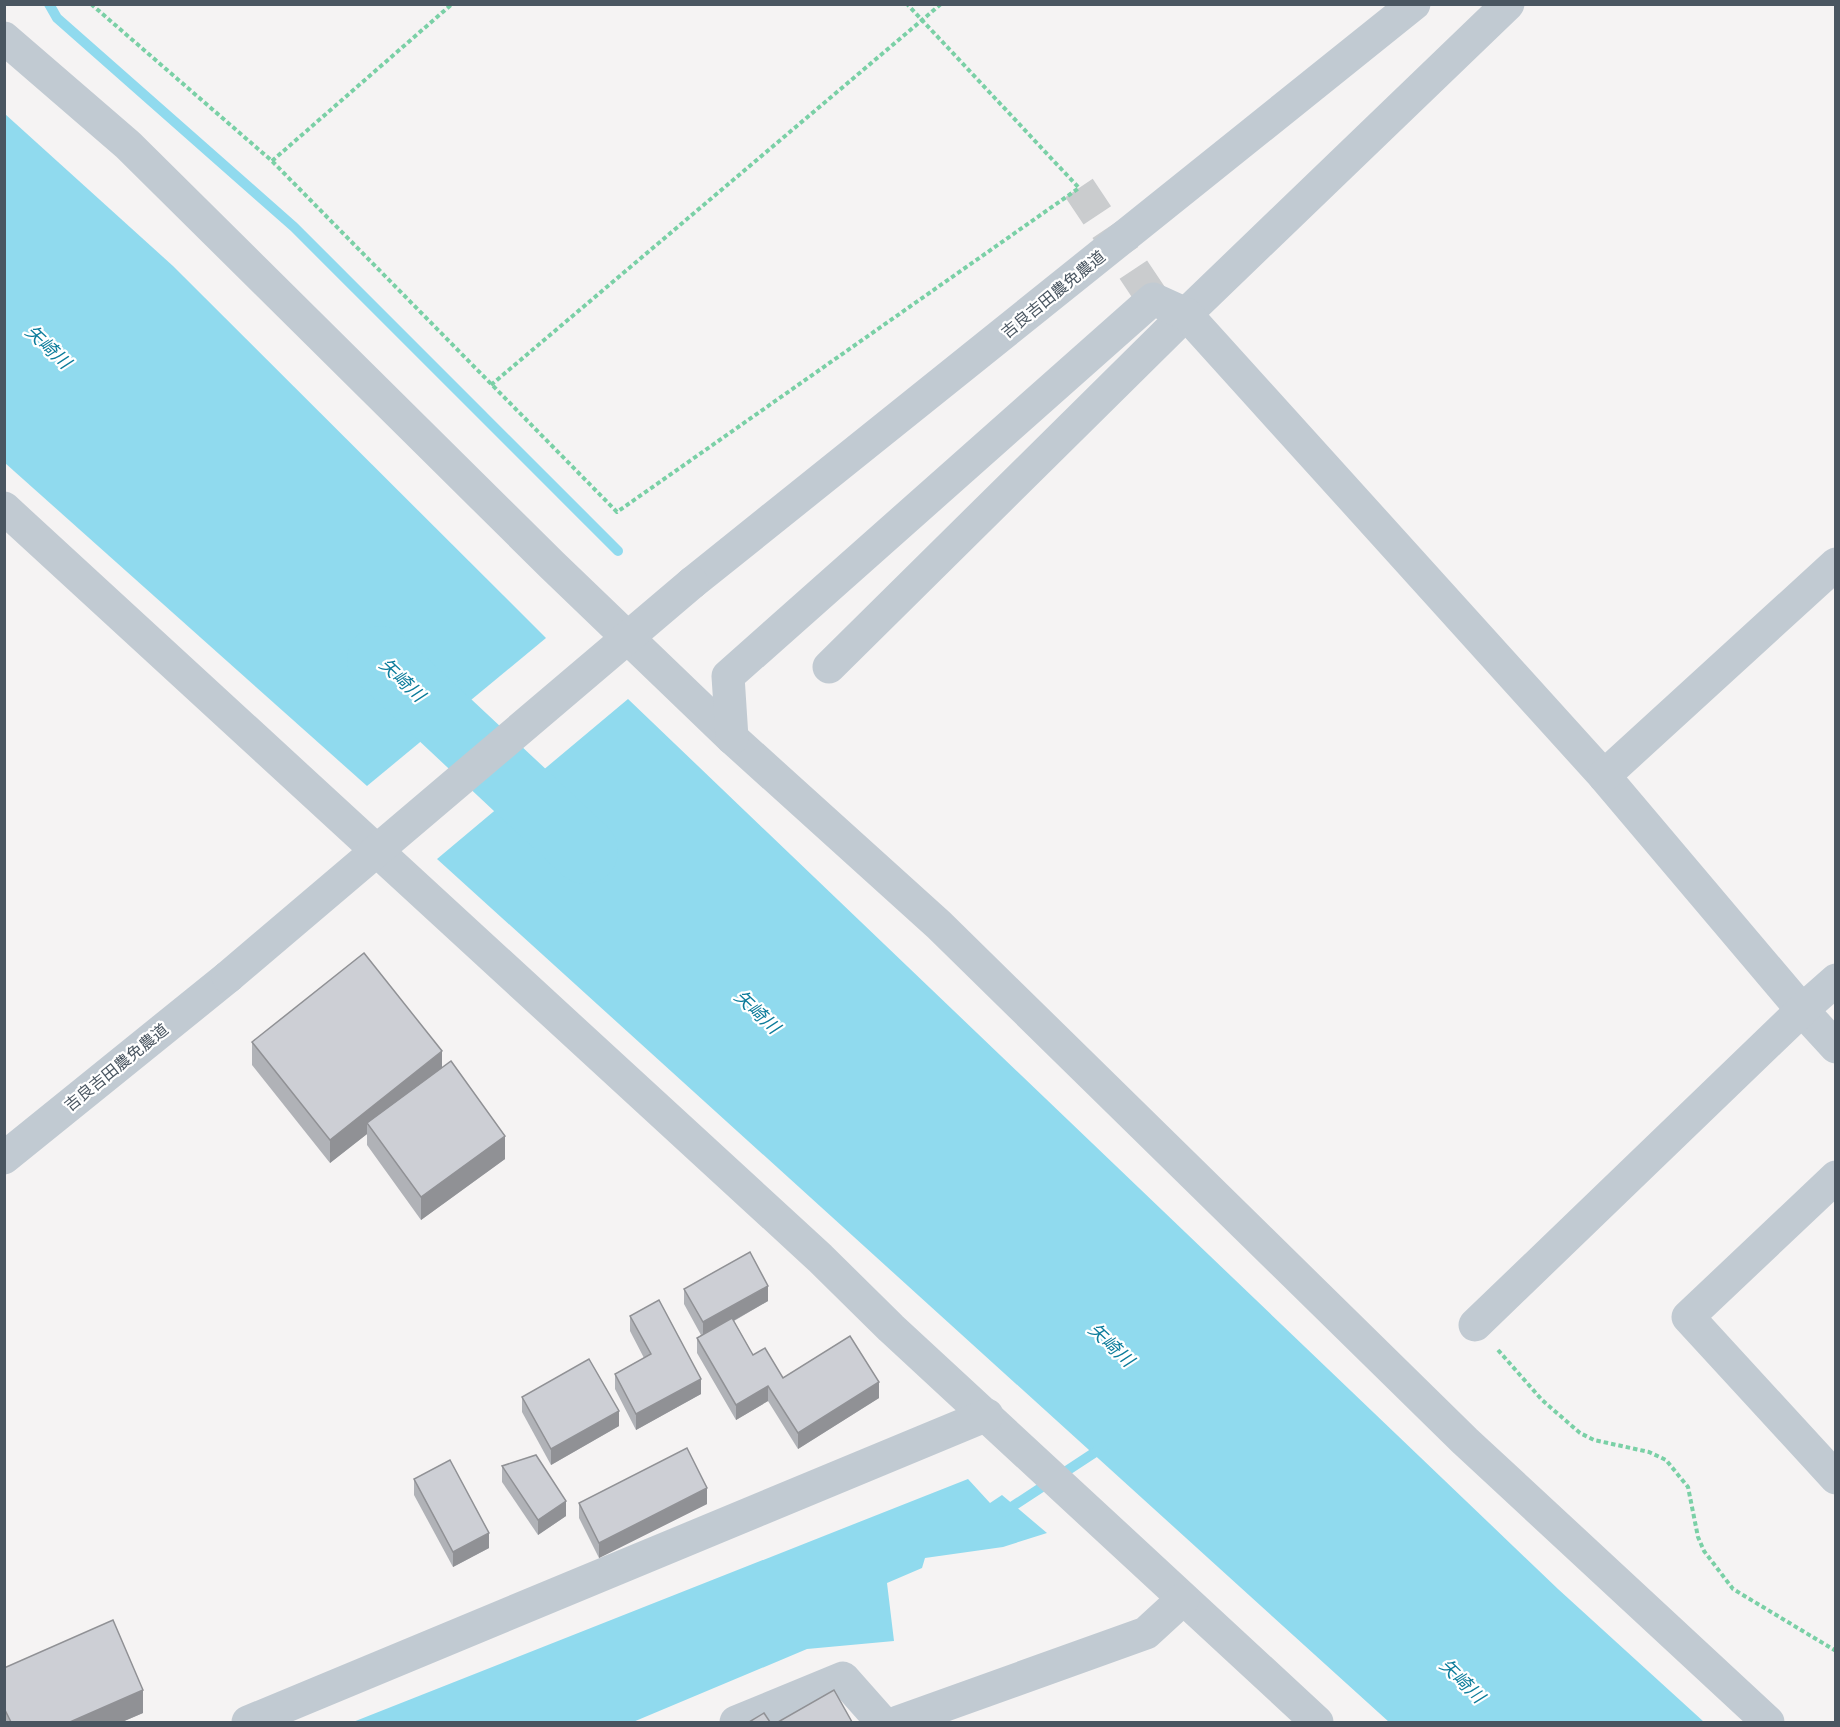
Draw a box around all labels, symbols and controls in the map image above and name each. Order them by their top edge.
street label: 吉良吉田農免農道 [997,246,1109,342]
water label: 矢崎川 [21,320,77,375]
water label: 矢崎川 [375,653,431,708]
water label: 矢崎川 [730,985,786,1040]
street label: 吉良吉田農免農道 [60,1019,172,1115]
water label: 矢崎川 [1084,1318,1140,1373]
water label: 矢崎川 [1435,1654,1491,1709]

